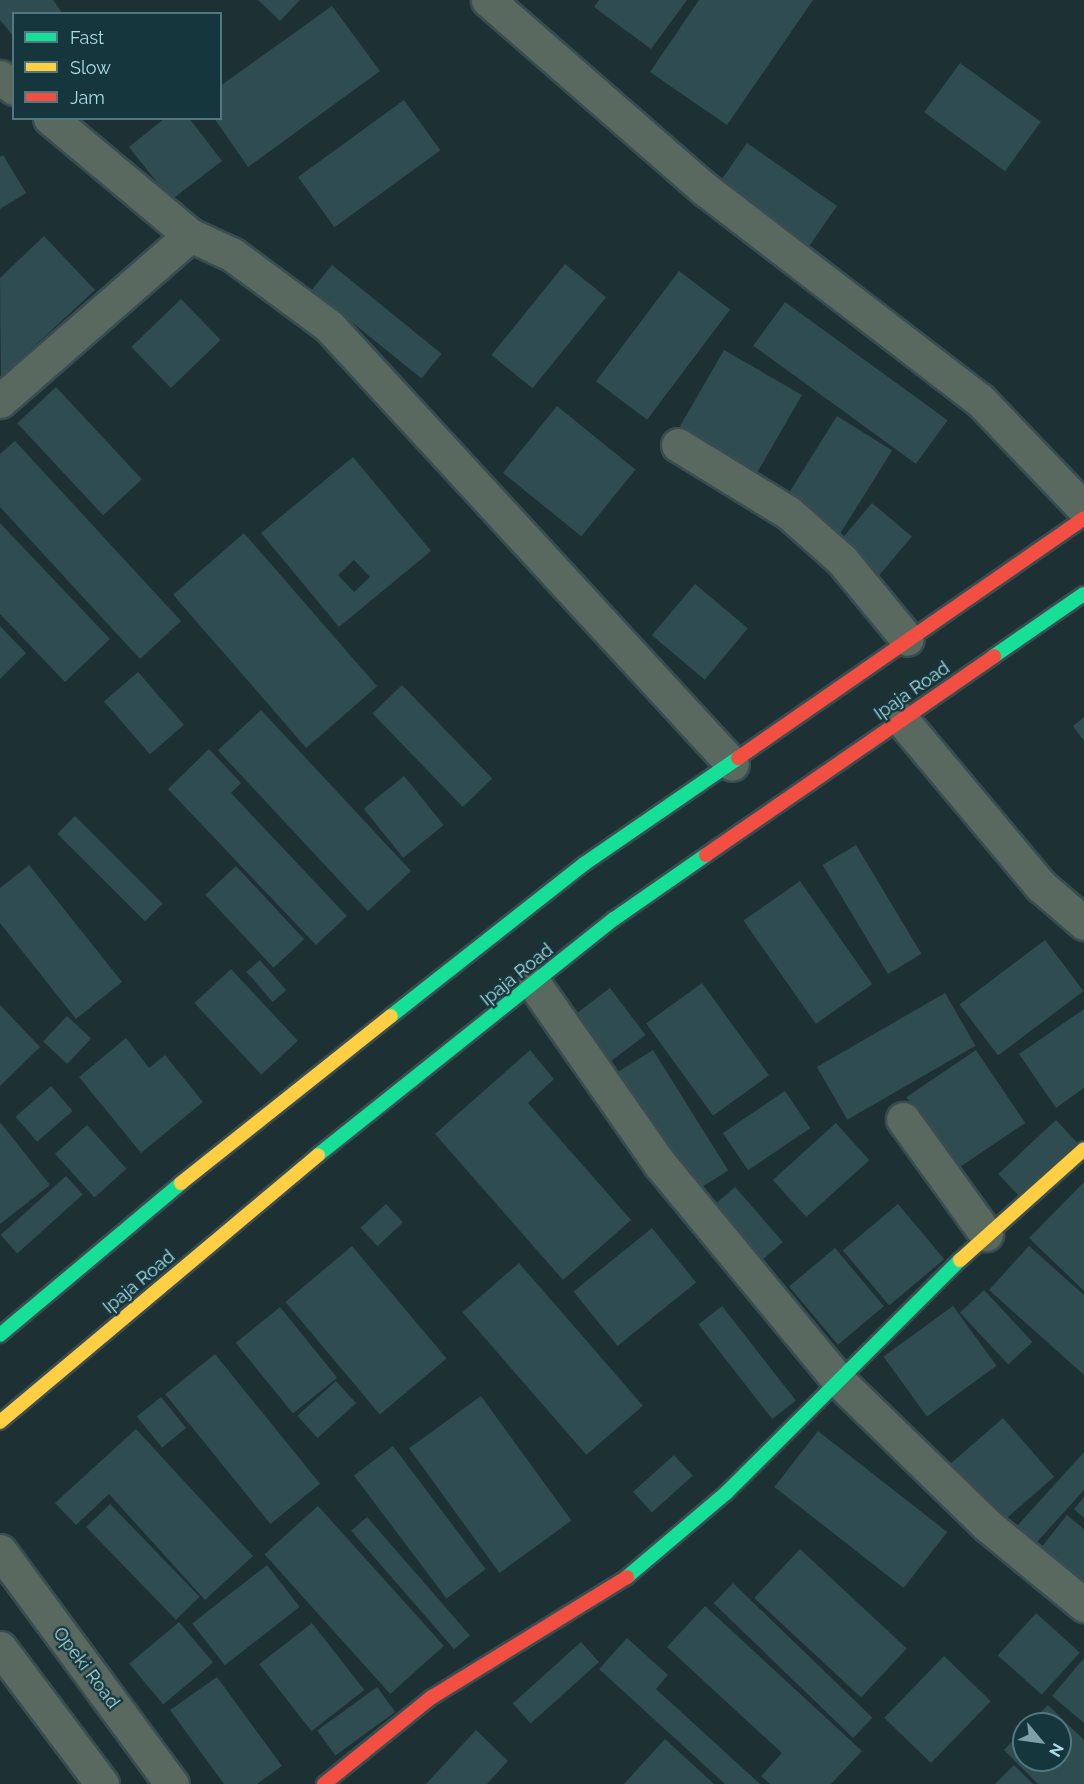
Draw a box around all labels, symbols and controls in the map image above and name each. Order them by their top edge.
legend [12,12,222,120]
text: Fast [70,27,104,48]
text: Slow [70,57,111,78]
text: Jam [70,87,105,108]
street label: Ipaja Road [870,657,954,725]
street label: Ipaja Road [476,939,558,1011]
street label: Ipaja Road [99,1246,179,1318]
street label: Opeki Road [48,1623,124,1713]
north arrow [1012,1712,1072,1772]
text: N [1045,1740,1068,1760]

